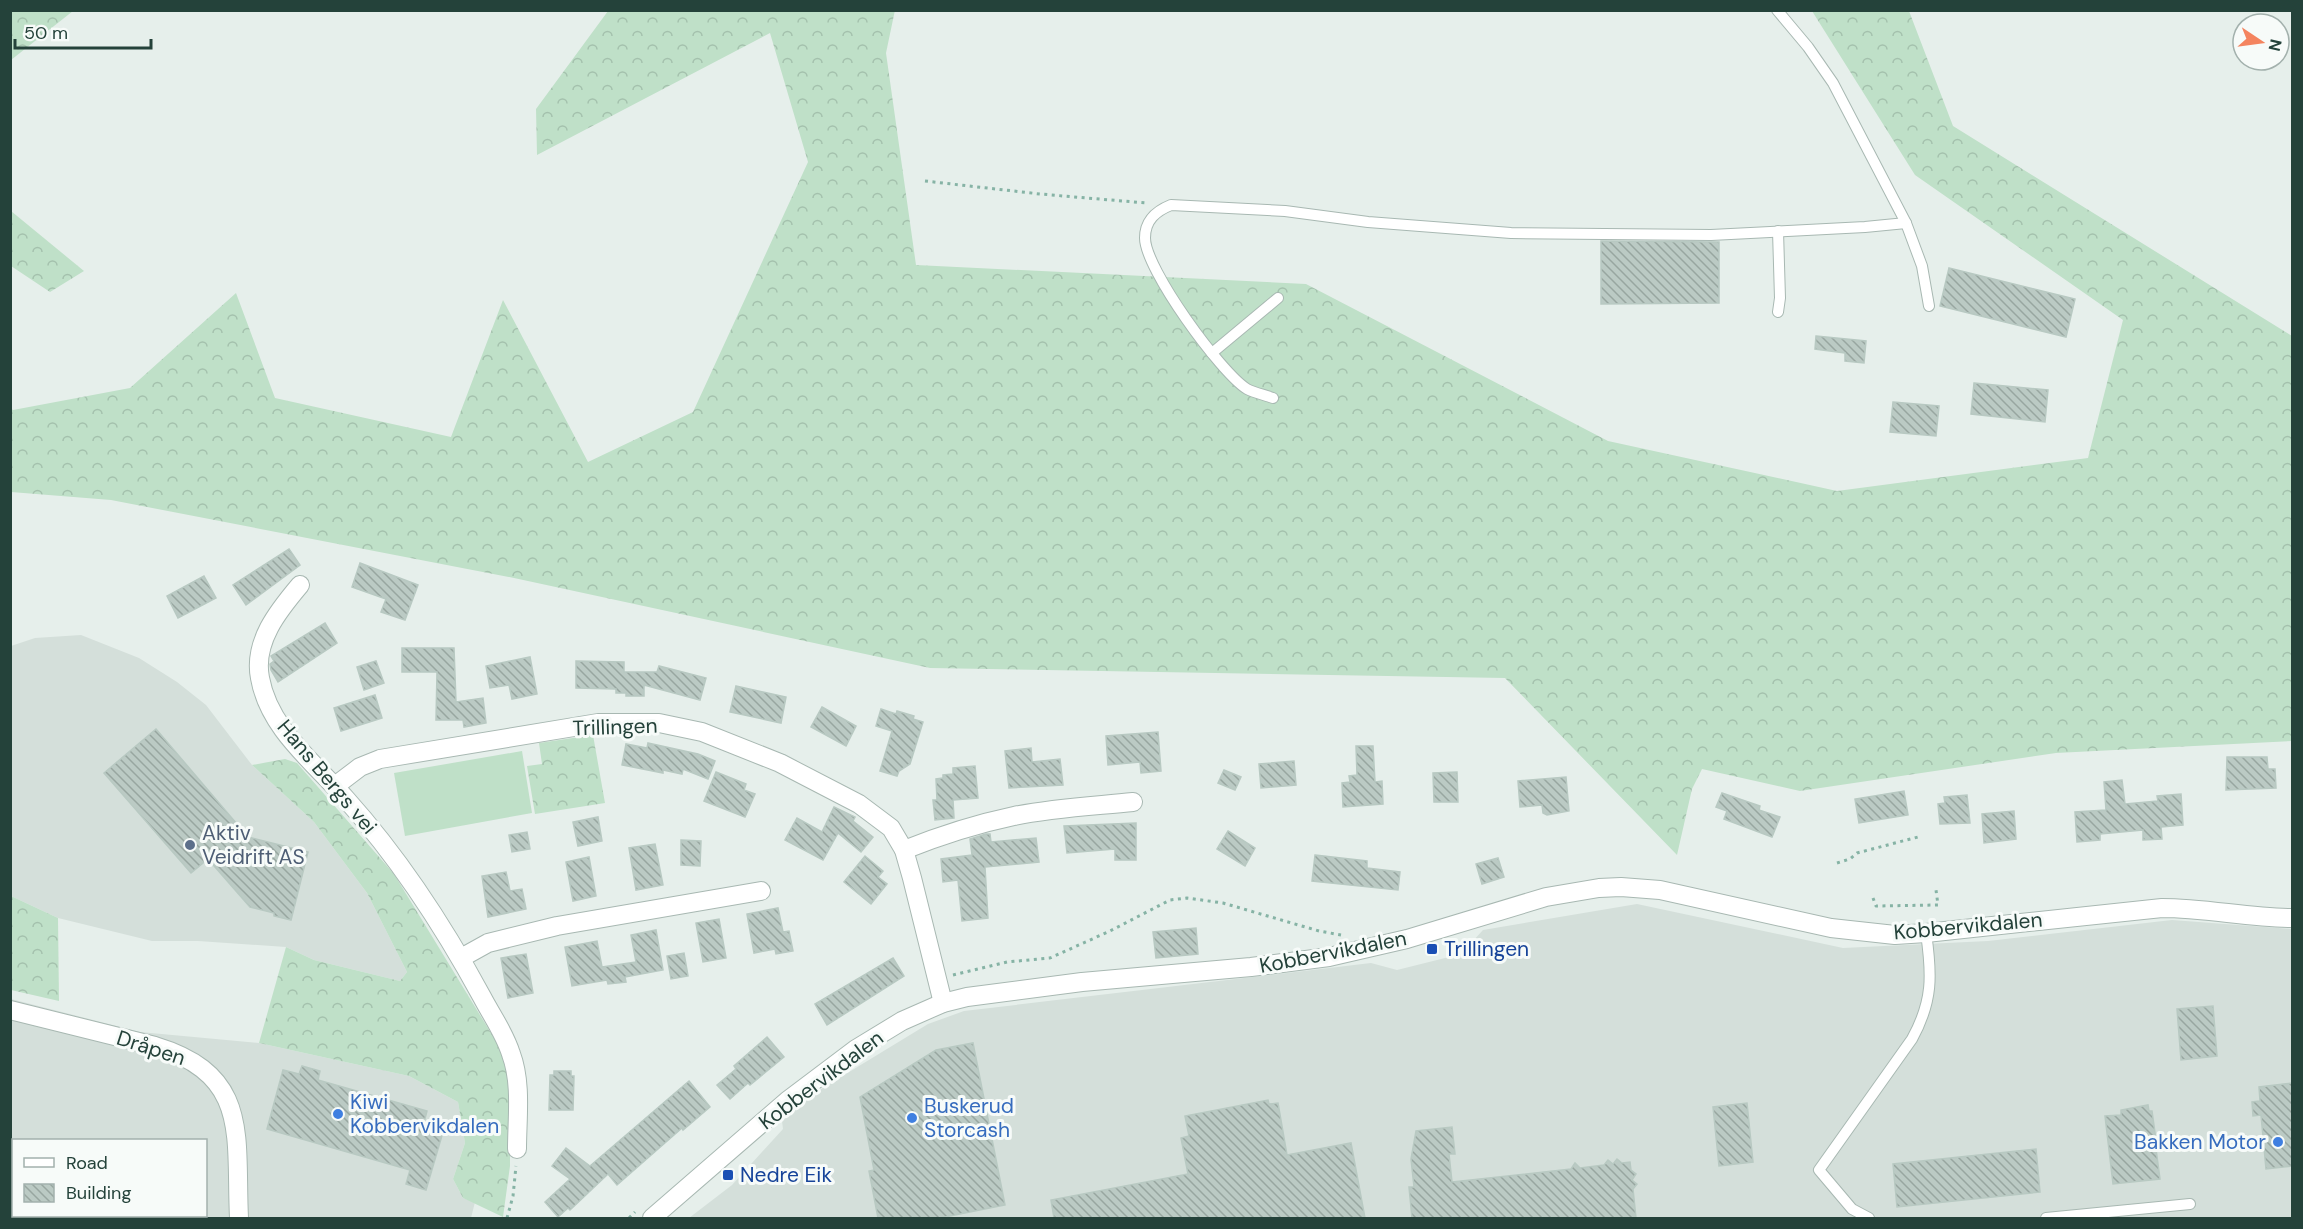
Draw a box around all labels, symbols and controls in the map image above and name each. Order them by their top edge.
scale bar [15,12,152,50]
north arrow [2231,12,2291,72]
text: 50 m [24,21,68,45]
text: N [2264,37,2287,53]
street label: Trillingen [572,712,658,742]
street label: Hans Bergs vei [271,714,383,840]
place label: Aktiv Veidrift AS [202,819,305,871]
marker: Aktiv Veidrift AS [183,838,197,852]
street label: Kobbervikdalen [1892,906,2044,946]
street label: Kobbervikdalen [1257,924,1409,980]
place label: Trillingen [1444,935,1529,963]
marker: Trillingen [1425,942,1439,956]
street label: Dråpen [113,1024,189,1072]
street label: Kobbervikdalen [753,1024,889,1136]
place label: Kiwi Kobbervikdalen [350,1088,499,1140]
place label: Buskerud Storcash [924,1092,1014,1144]
marker: Kiwi Kobbervikdalen [331,1107,345,1121]
marker: Buskerud Storcash [905,1111,919,1125]
place label: Bakken Motor [2134,1128,2266,1156]
marker: Bakken Motor [2271,1135,2285,1149]
legend [12,1139,207,1217]
text: Road [66,1151,108,1175]
place label: Nedre Eik [740,1161,832,1189]
marker: Nedre Eik [721,1168,735,1182]
text: Building [66,1181,131,1205]

